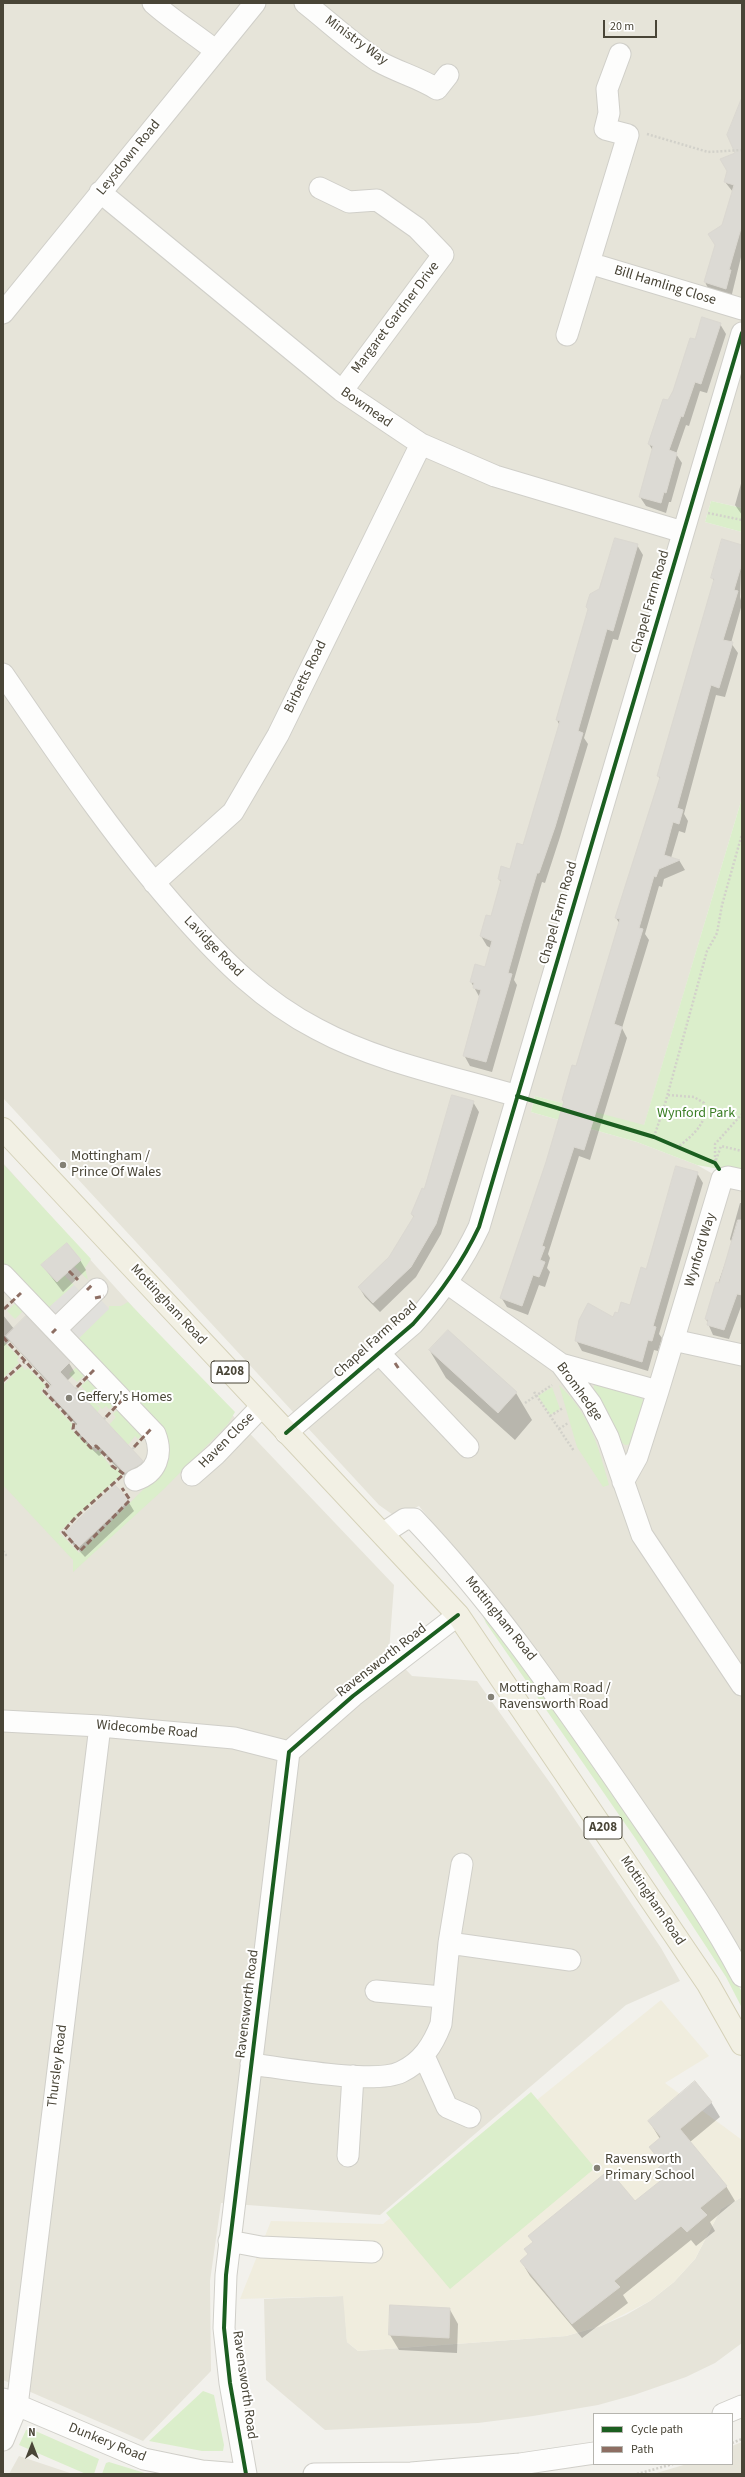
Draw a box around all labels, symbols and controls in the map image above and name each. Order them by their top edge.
street label: Ministry Way [321,12,391,70]
scale bar [605,12,659,38]
text: 20 m [610,18,634,35]
street label: Leysdown Road [94,117,164,199]
street label: Margaret Gardner Drive [348,259,444,377]
street label: Bill Hamling Close [612,262,718,310]
street label: Bowmead [337,384,395,432]
street label: Chapel Farm Road [628,548,674,656]
street label: Birbetts Road [281,638,331,716]
street label: Chapel Farm Road [536,859,582,967]
street label: Lavidge Road [180,913,246,981]
park label: Wynford Park [657,1106,735,1122]
place label: Mottingham / Prince Of Wales [71,1149,161,1182]
marker: Mottingham / Prince Of Wales [58,1160,68,1170]
street label: Wynford Way [682,1211,720,1289]
street label: Mottingham Road [126,1261,210,1349]
street label: Chapel Farm Road [331,1298,421,1382]
street label: Bromhedge [552,1359,606,1425]
road number: A208 [211,1361,249,1383]
place label: Geffery's Homes [77,1390,172,1406]
marker: Geffery's Homes [64,1393,74,1403]
street label: Haven Close [196,1410,258,1472]
street label: Mottingham Road [461,1573,539,1665]
street label: Ravensworth Road [334,1621,430,1701]
place label: Mottingham Road / Ravensworth Road [499,1681,611,1714]
marker: Mottingham Road / Ravensworth Road [486,1692,496,1702]
street label: Widecombe Road [95,1717,199,1743]
road number: A208 [584,1817,622,1839]
street label: Mottingham Road [616,1853,688,1949]
street label: Ravensworth Road [233,1949,263,2059]
street label: Thursley Road [45,2024,71,2108]
place label: Ravensworth Primary School [605,2152,695,2184]
marker: Ravensworth Primary School [592,2163,602,2173]
street label: Ravensworth Road [228,2330,260,2440]
legend [593,2413,733,2465]
street label: Dunkery Road [66,2420,148,2466]
text: Cycle path [631,2421,683,2438]
north arrow [12,2425,52,2465]
text: N [28,2425,36,2440]
text: Path [631,2441,654,2458]

